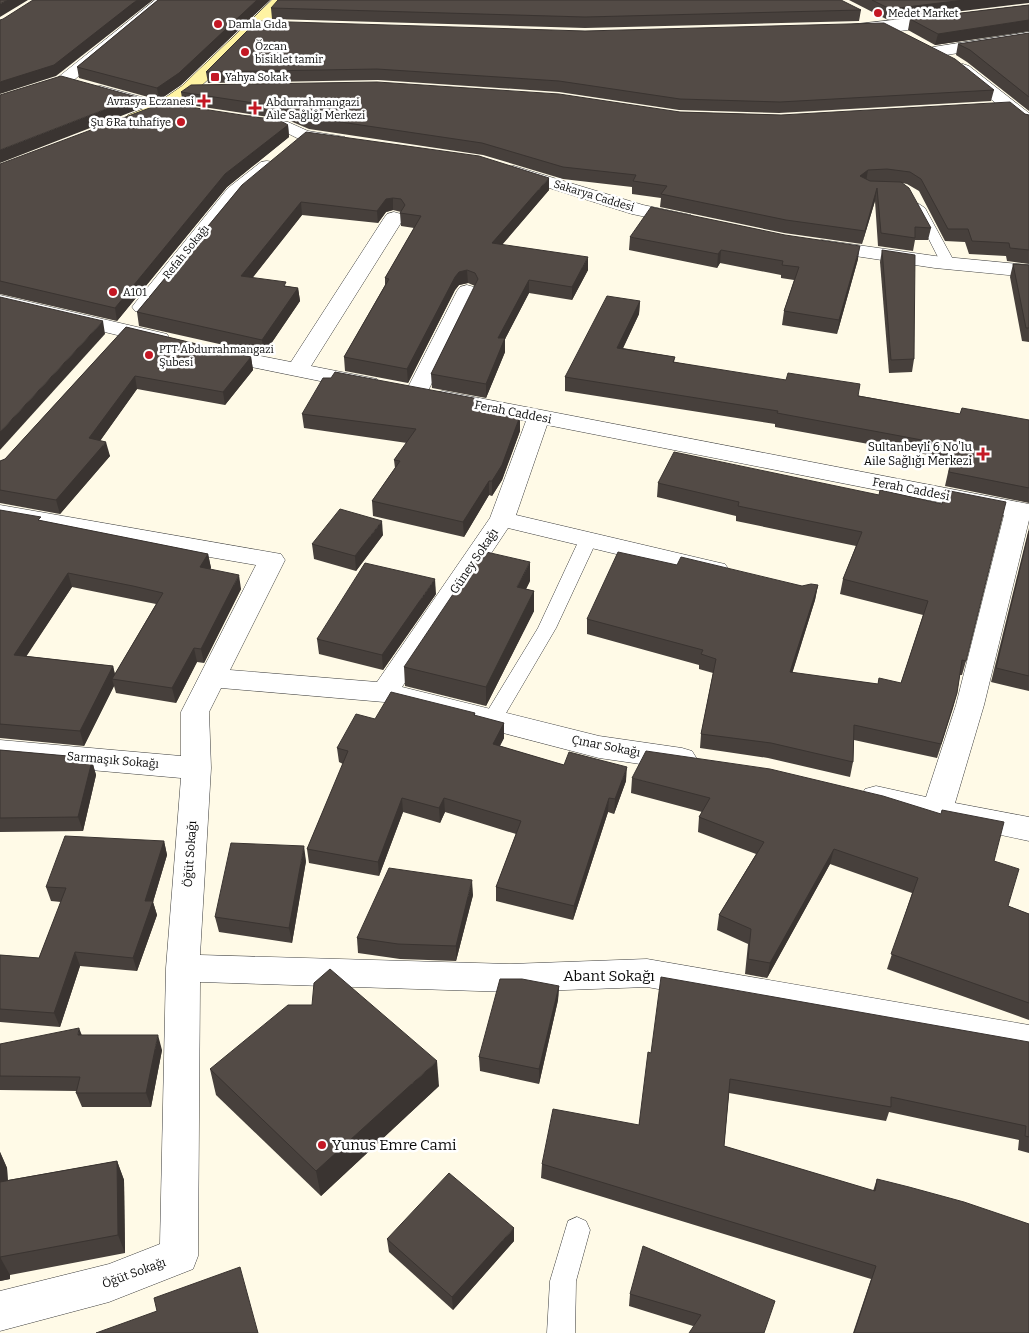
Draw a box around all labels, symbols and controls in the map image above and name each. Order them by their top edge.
marker: Medet Market [872,7,884,19]
place label: Medet Market [888,7,959,20]
marker: Damla Gıda [212,18,224,30]
place label: Damla Gıda [228,18,287,31]
place label: Özcan bisiklet tamir [255,40,323,66]
marker: Özcan bisiklet tamir [239,46,251,58]
marker: Yahya Sokak [209,71,221,83]
place label: Yahya Sokak [225,71,289,84]
place label: Avrasya Eczanesi [106,95,195,108]
marker: Avrasya Eczanesi [198,95,210,107]
place label: Abdurrahmangazi Aile Sağlığı Merkezi [266,96,366,122]
marker: Abdurrahmangazi Aile Sağlığı Merkezi [248,101,262,115]
place label: Şu &Ra tuhafiye [90,116,171,129]
marker: Şu &Ra tuhafiye [175,116,187,128]
street label: Sakarya Caddesi [552,178,637,215]
street label: Refah Sokağı [160,222,212,282]
marker: A101 [107,286,119,298]
place label: A101 [123,286,147,299]
place label: PTT Abdurrahmangazi Şubesi [159,343,275,369]
marker: PTT Abdurrahmangazi Şubesi [143,349,155,361]
street label: Ferah Caddesi [473,398,553,426]
place label: Sultanbeyli 6 No'lu Aile Sağlığı Merkezi [864,440,973,468]
marker: Sultanbeyli 6 No'lu Aile Sağlığı Merkezi [976,447,990,461]
street label: Ferah Caddesi [871,475,951,503]
street label: Güney Sokağı [447,525,501,596]
street label: Çınar Sokağı [570,732,642,760]
street label: Sarmaşık Sokağı [66,749,160,771]
street label: Öğüt Sokağı [180,820,199,888]
street label: Abant Sokağı [563,967,655,985]
place label: Yunus Emre Cami [332,1136,457,1154]
marker: Yunus Emre Cami [316,1139,328,1151]
street label: Öğüt Sokağı [100,1254,168,1291]

